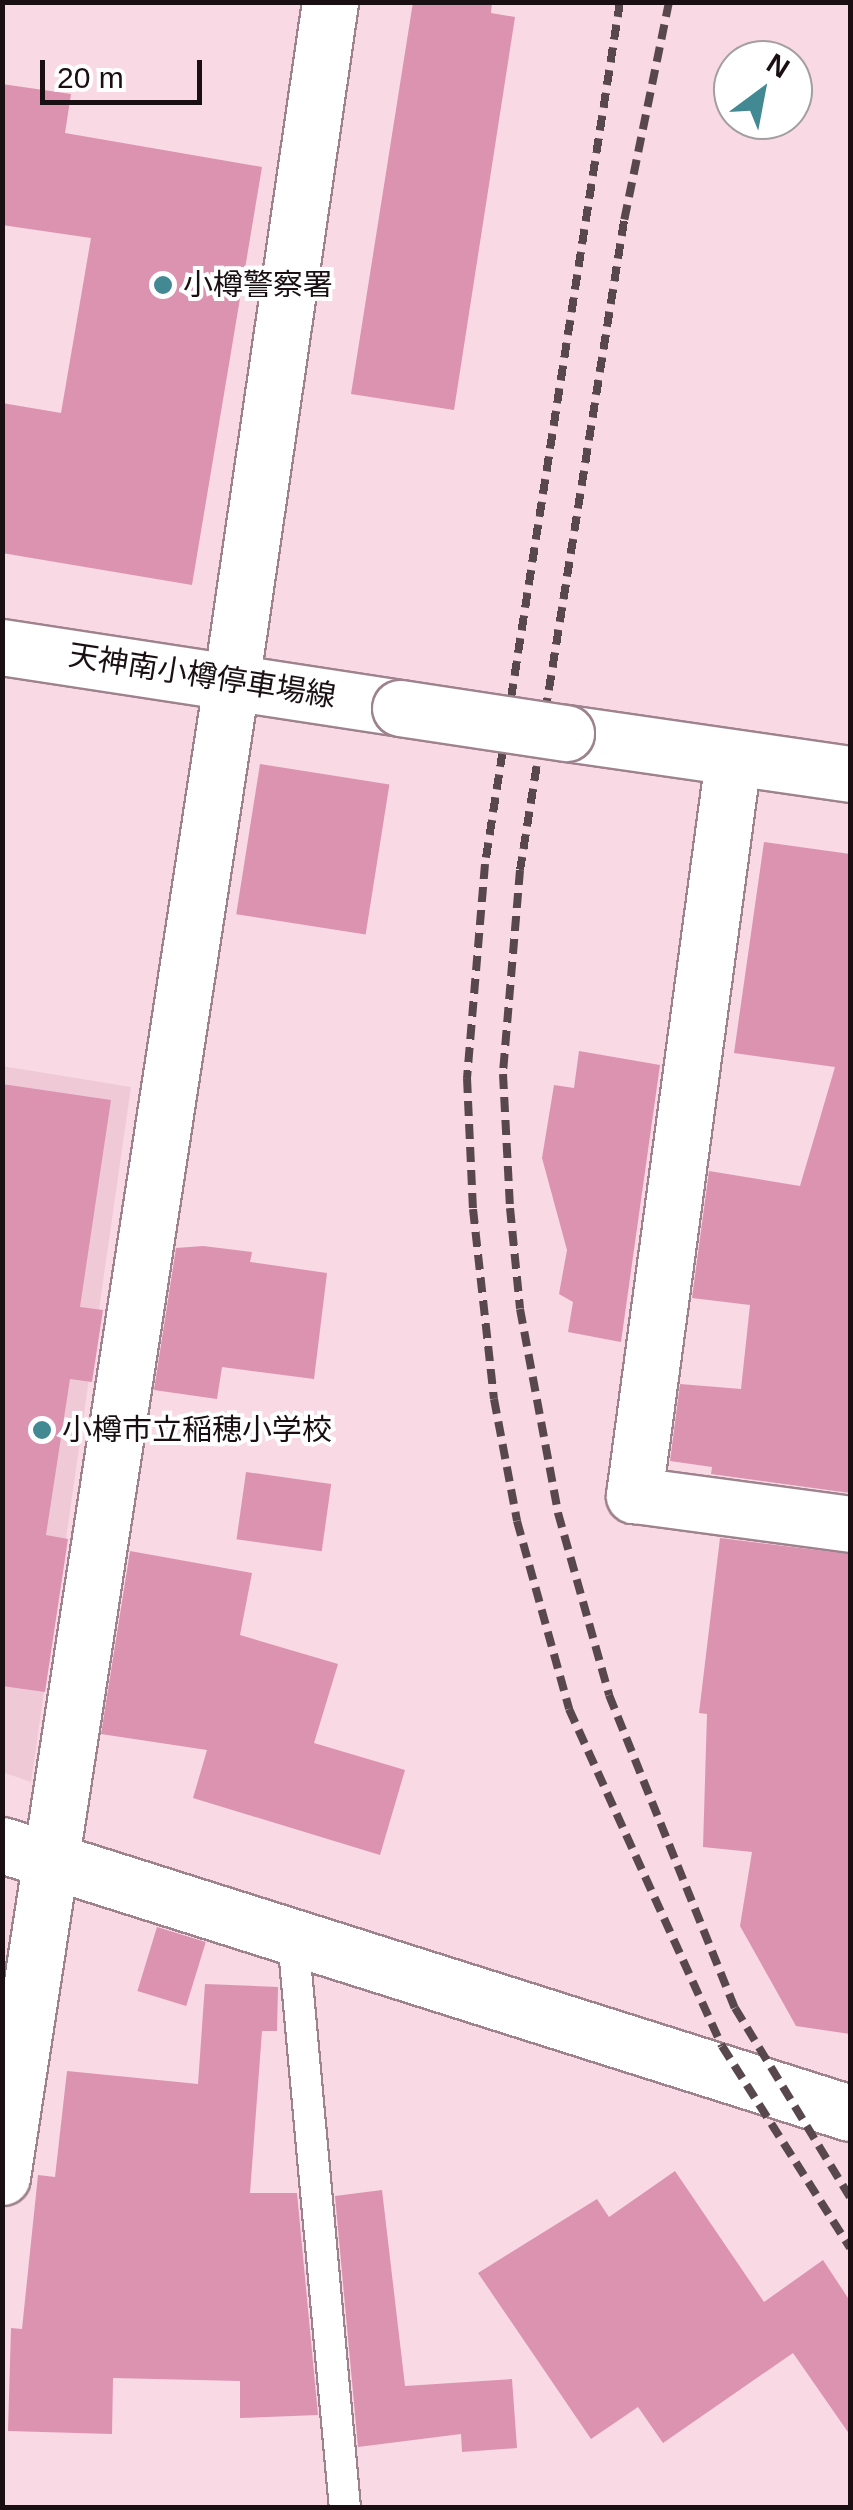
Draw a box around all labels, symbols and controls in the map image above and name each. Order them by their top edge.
scale bar [45,40,208,102]
north arrow [713,40,813,140]
text: N [761,47,795,84]
text: 20 m [57,61,124,94]
place label: 小樽警察署 [183,267,333,303]
marker: 小樽警察署 [152,274,174,296]
street label: 天神南小樽停車場線 [66,637,338,715]
place label: 小樽市立稲穂小学校 [62,1412,332,1448]
marker: 小樽市立稲穂小学校 [31,1419,53,1441]

